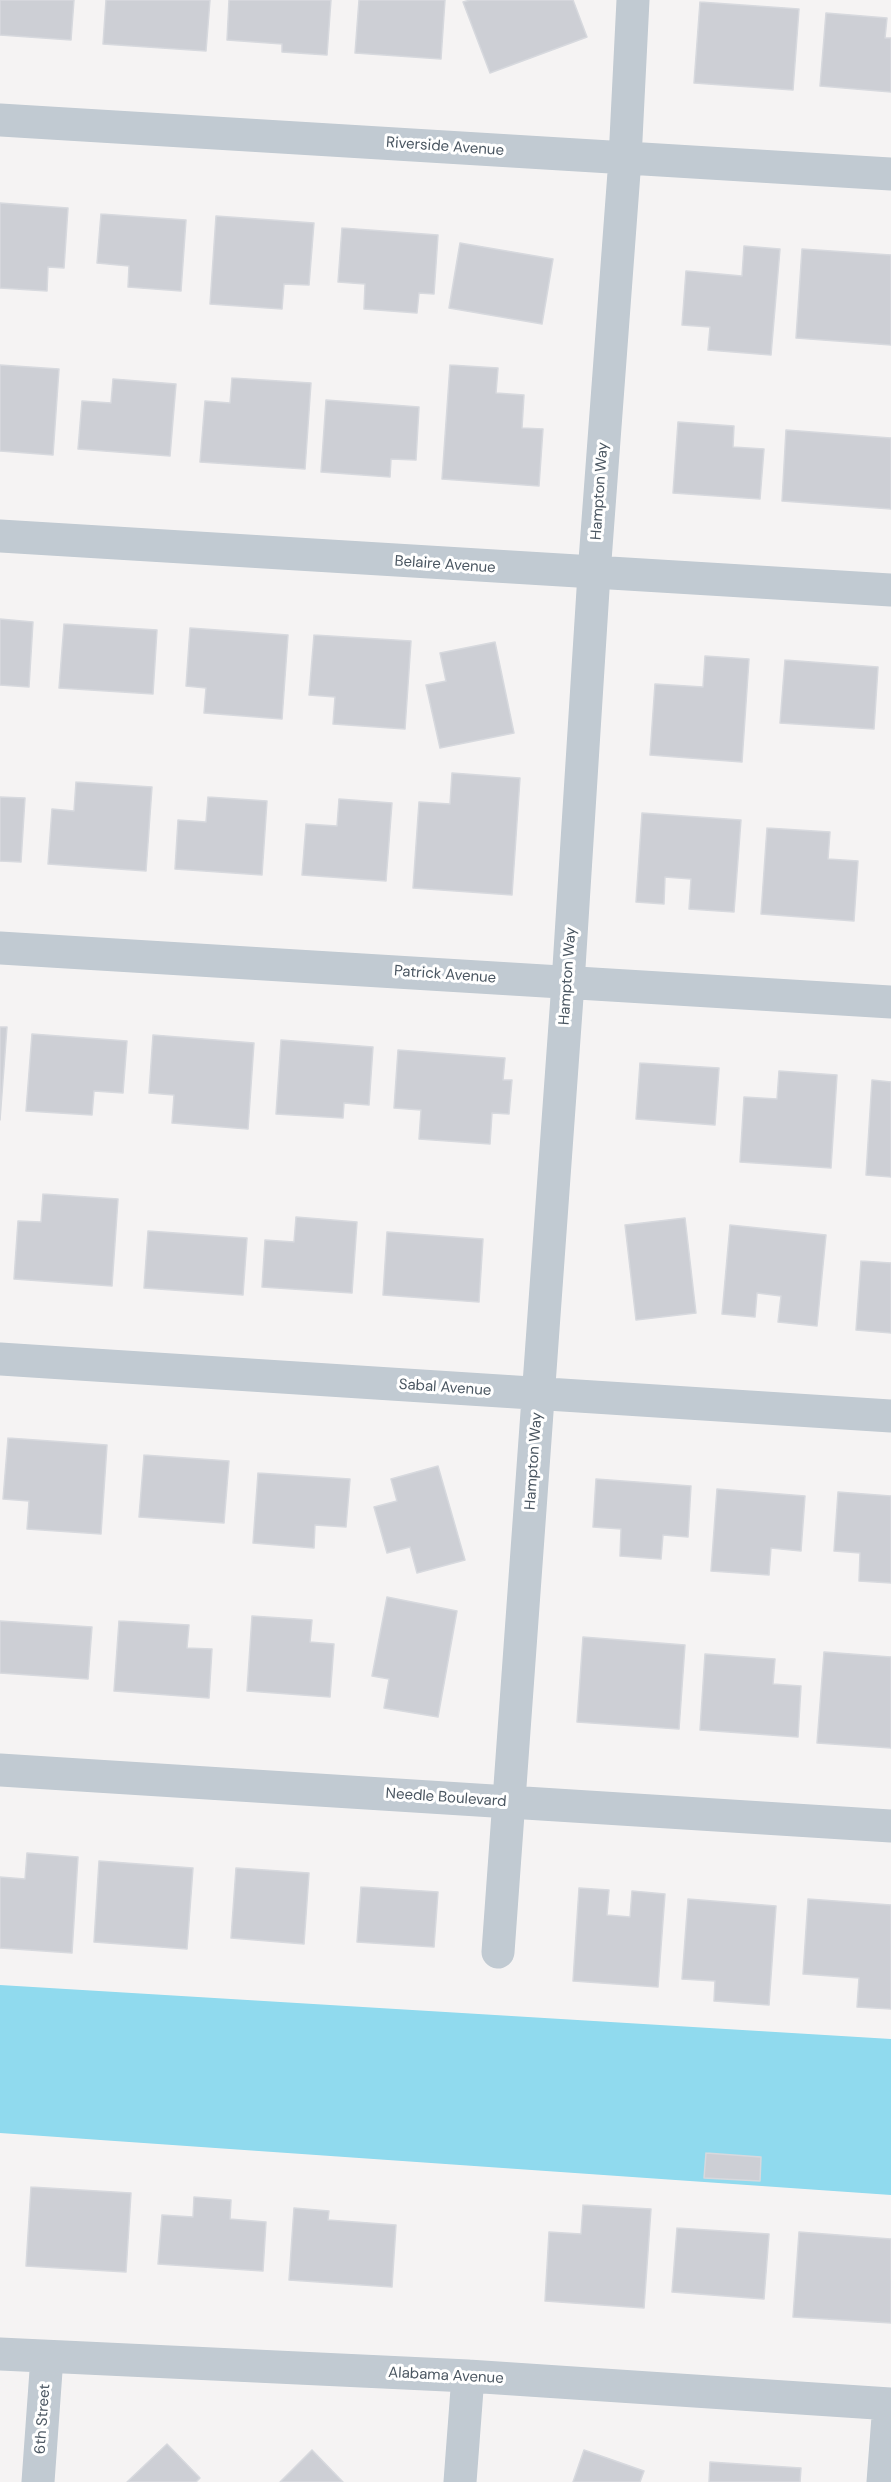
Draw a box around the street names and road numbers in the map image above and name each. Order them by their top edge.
street label: Riverside Avenue [385,134,505,160]
street label: Hampton Way [588,441,612,541]
street label: Belaire Avenue [394,552,496,578]
street label: Hampton Way [556,926,580,1026]
street label: Patrick Avenue [393,962,497,988]
street label: Sabal Avenue [398,1376,492,1400]
street label: Hampton Way [522,1411,546,1511]
street label: Needle Boulevard [385,1785,507,1811]
street label: Alabama Avenue [388,2364,504,2388]
street label: 6th Street [32,2383,54,2455]

